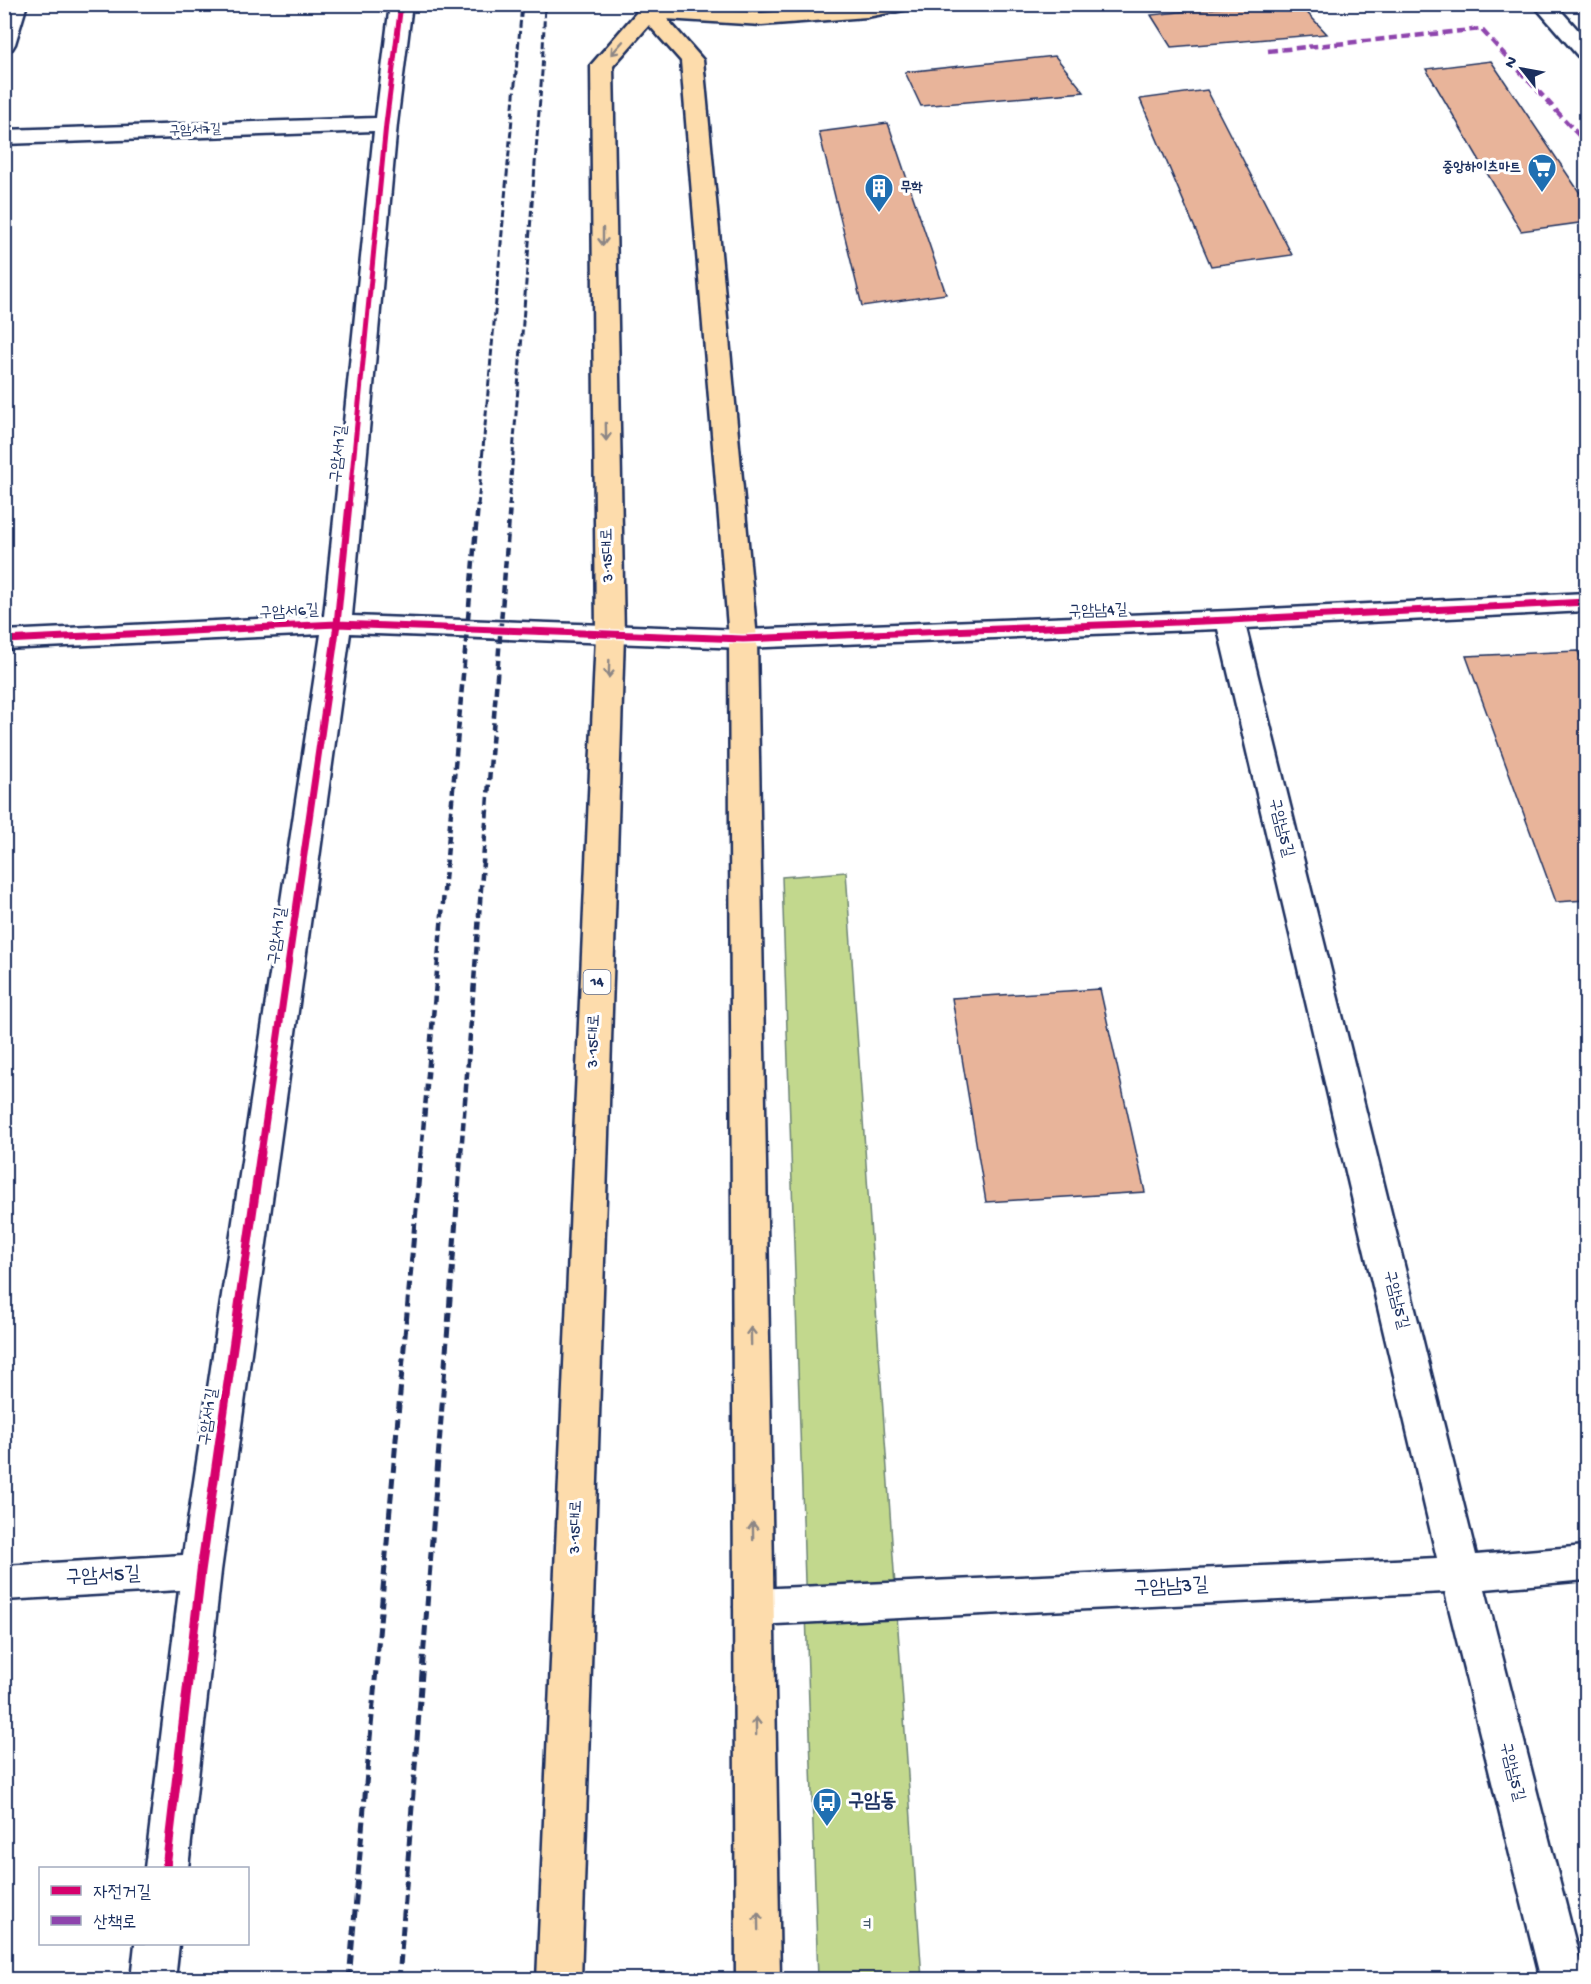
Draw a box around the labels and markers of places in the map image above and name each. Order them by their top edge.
supermarket icon: 중앙하이츠마트 [1526,152,1558,194]
place label: 중앙하이츠마트 [1442,160,1521,177]
building icon: 무학 [863,172,895,214]
place label: 무학 [900,180,923,197]
bus stop icon: 구암동 [811,1786,843,1828]
place label: 구암동 [848,1791,896,1814]

